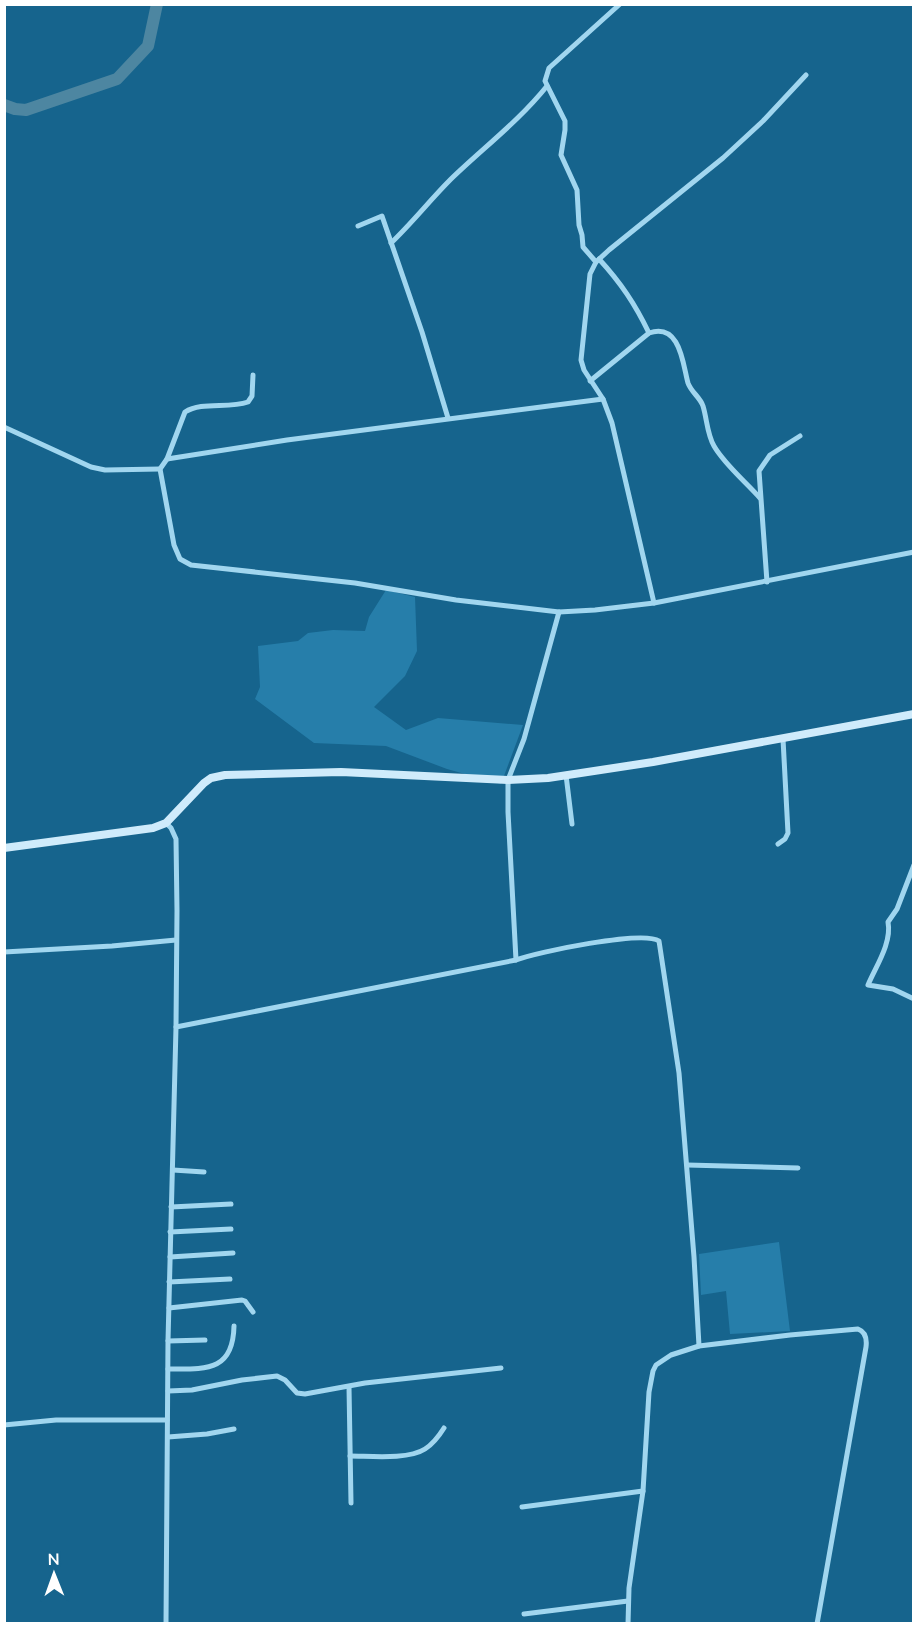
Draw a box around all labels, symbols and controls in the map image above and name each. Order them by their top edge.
north arrow [24,1544,84,1604]
text: N [48,1549,60,1571]

